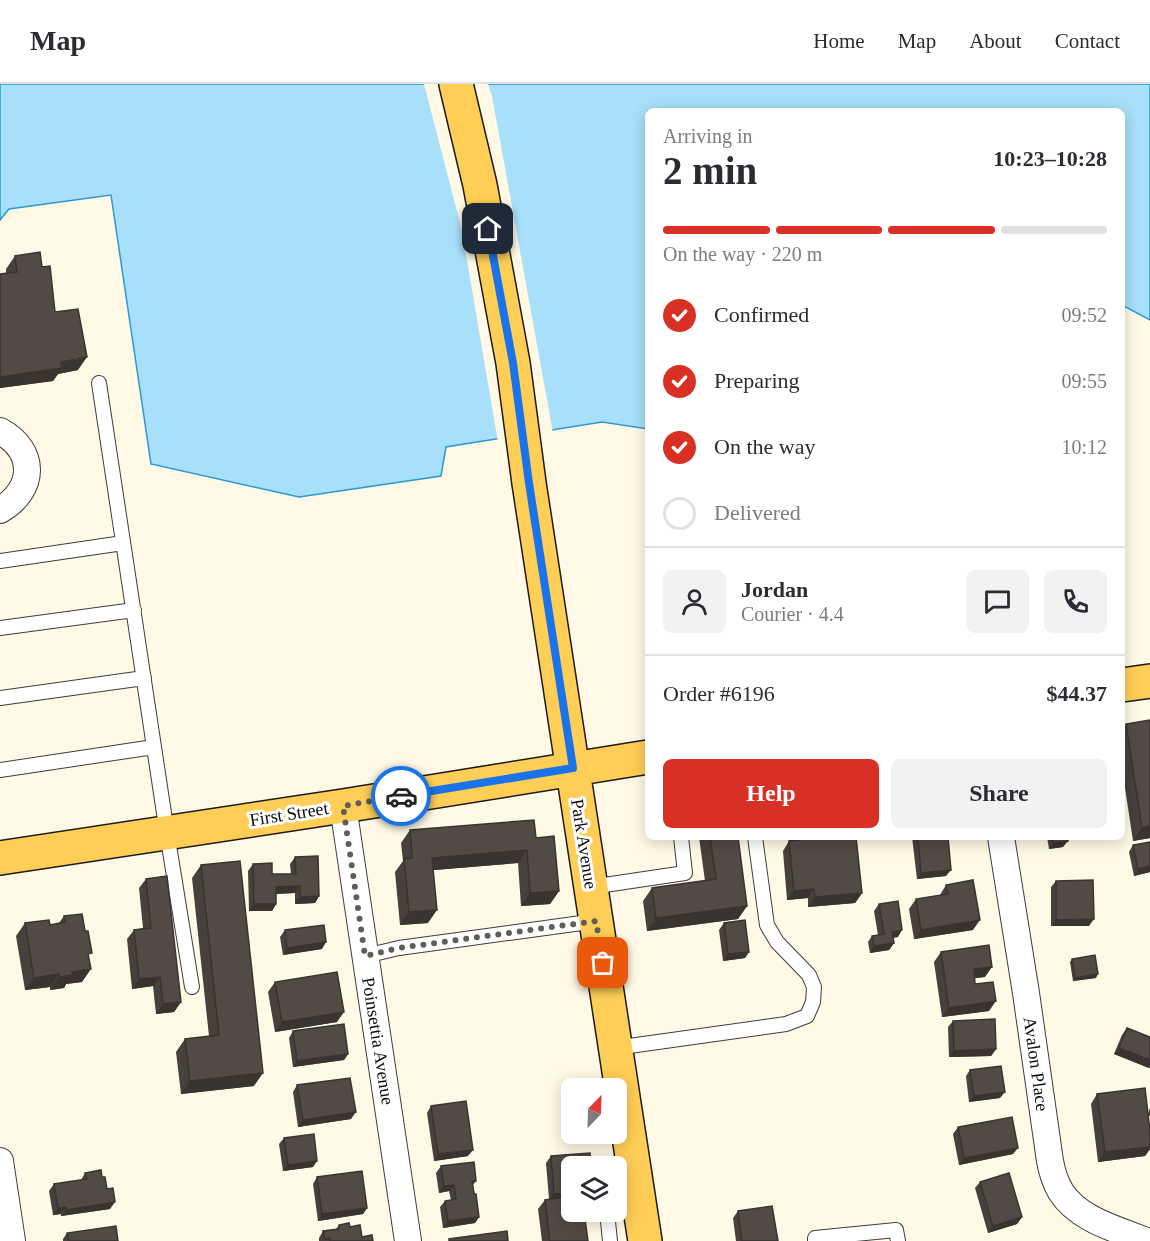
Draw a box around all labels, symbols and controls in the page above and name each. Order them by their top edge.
text: Map [30,25,86,56]
text: Home [813,29,865,53]
text: Map [898,29,936,53]
text: About [969,29,1022,53]
text: Contact [1055,29,1120,53]
text: Arriving in [663,125,752,147]
text: 10:23–10:28 [993,146,1107,171]
text: 2 min [663,149,757,192]
pin [462,203,513,254]
icon: home [471,212,504,245]
text: On the way · 220 m [663,243,822,265]
icon: check [663,299,696,332]
text: Confirmed [714,302,809,327]
text: 09:52 [1061,304,1107,326]
icon: check [663,365,696,398]
text: Preparing [714,368,800,393]
text: 09:55 [1061,370,1107,392]
icon: check [663,431,696,464]
text: On the way [714,434,815,459]
text: 10:12 [1061,436,1107,458]
text: Delivered [714,500,801,525]
button: person [663,570,726,633]
button: chat [966,570,1029,633]
button: phone [1044,570,1107,633]
text: Jordan [741,577,808,602]
text: Courier · 4.4 [741,603,844,625]
text: Order #6196 [663,681,775,706]
text: $44.37 [1047,681,1107,706]
button: Help [663,759,879,828]
button: Share [891,759,1107,828]
courier [371,766,431,826]
icon: car [385,780,418,813]
street label: Park Avenue [567,797,601,891]
street label: First Street [248,798,330,830]
pin [577,937,628,988]
icon: bag [586,946,619,979]
street label: Poinsettia Avenue [358,976,398,1106]
street label: Avalon Place [1019,1016,1053,1113]
north arrow [561,1078,627,1144]
map controls [561,1078,627,1222]
button: layers [561,1156,627,1222]

